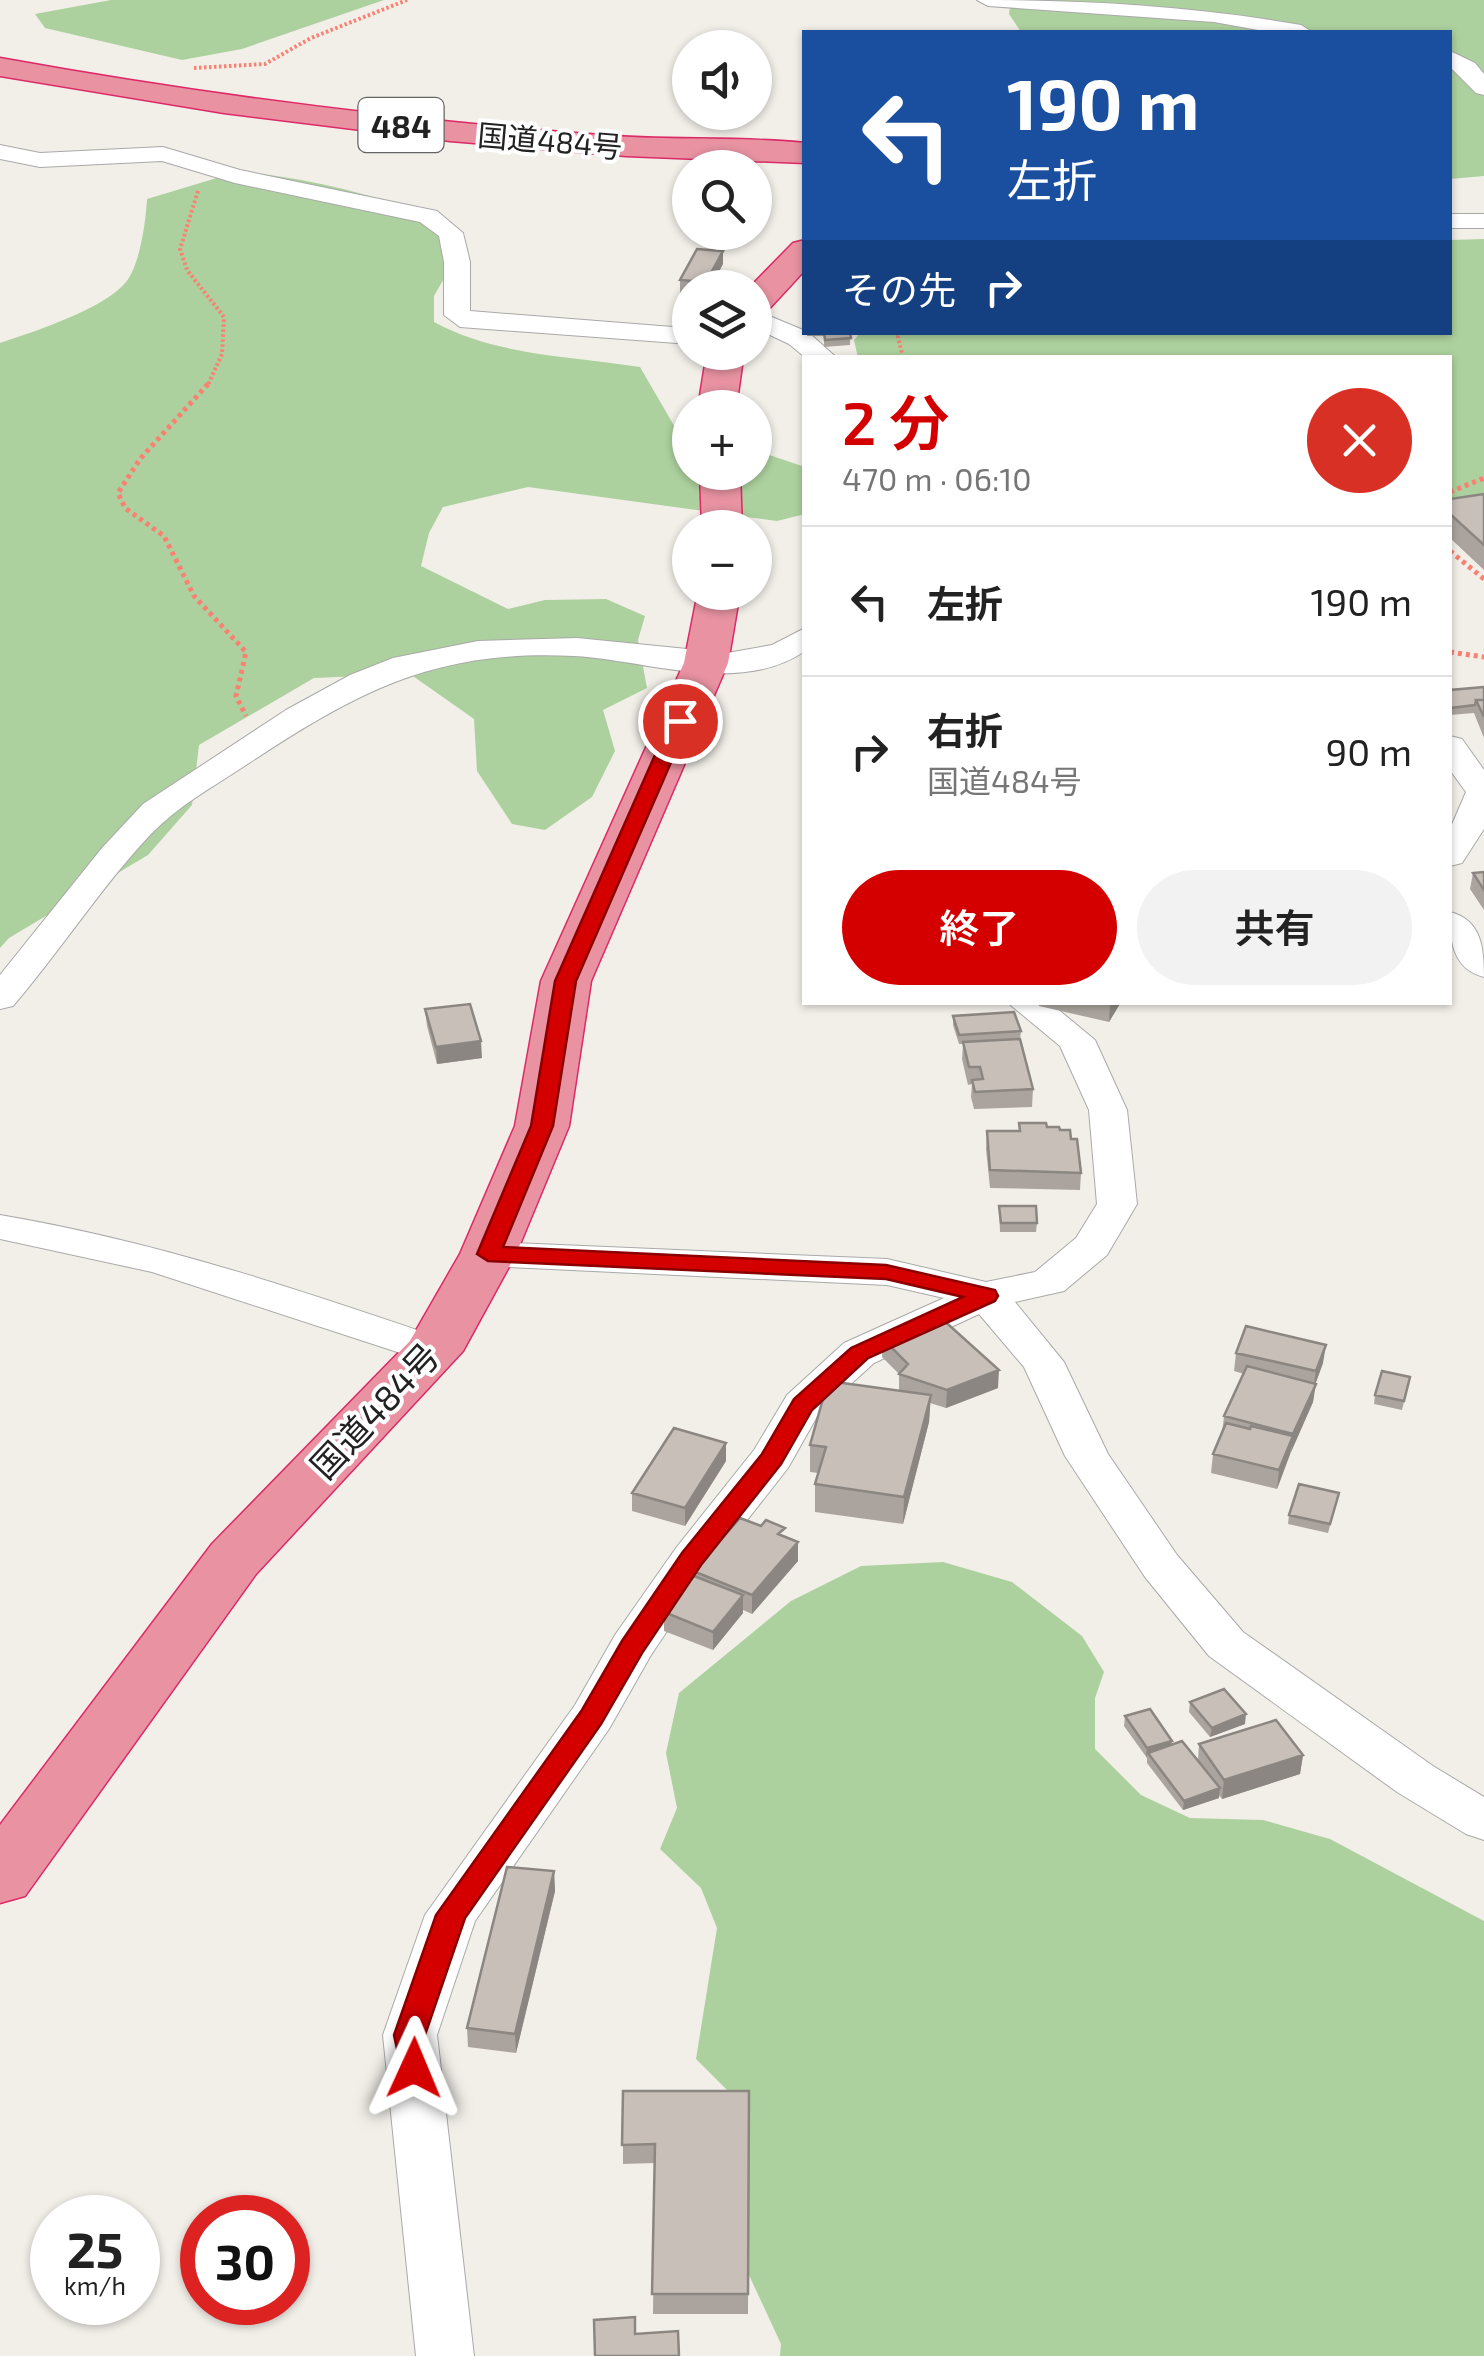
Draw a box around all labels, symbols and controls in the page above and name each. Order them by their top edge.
map controls [672,30,772,610]
button: sound [672,30,772,130]
text: 190 m [1007,60,1200,144]
icon: left [842,70,972,200]
road number: 484 [358,98,444,152]
street label: 国道484号 [476,116,624,164]
button: search [672,150,772,250]
text: 左折 [1007,152,1097,206]
icon: right [976,260,1031,315]
text: その先 [842,266,956,312]
button: layers [672,270,772,370]
text: 2 分 [842,385,950,457]
button: close [1307,388,1412,493]
button: + [672,390,772,490]
text: 470 m · 06:10 [842,459,1032,497]
button: − [672,510,772,610]
icon: left [842,574,897,629]
text: 190 m [1310,578,1412,624]
text: 左折 [927,580,1003,626]
pin [638,679,723,764]
icon: arrive [653,694,708,749]
text: 右折 [927,707,1003,753]
icon: right [842,724,897,779]
text: 90 m [1326,728,1412,774]
text: 国道484号 [927,761,1082,799]
button: 終了 [842,870,1117,985]
button: 共有 [1137,870,1412,985]
street label: 国道484号 [301,1334,447,1486]
position arrow [362,2016,466,2120]
speed limit sign: 30 [180,2195,310,2325]
text: 25 [67,2218,123,2278]
text: km/h [64,2270,126,2300]

